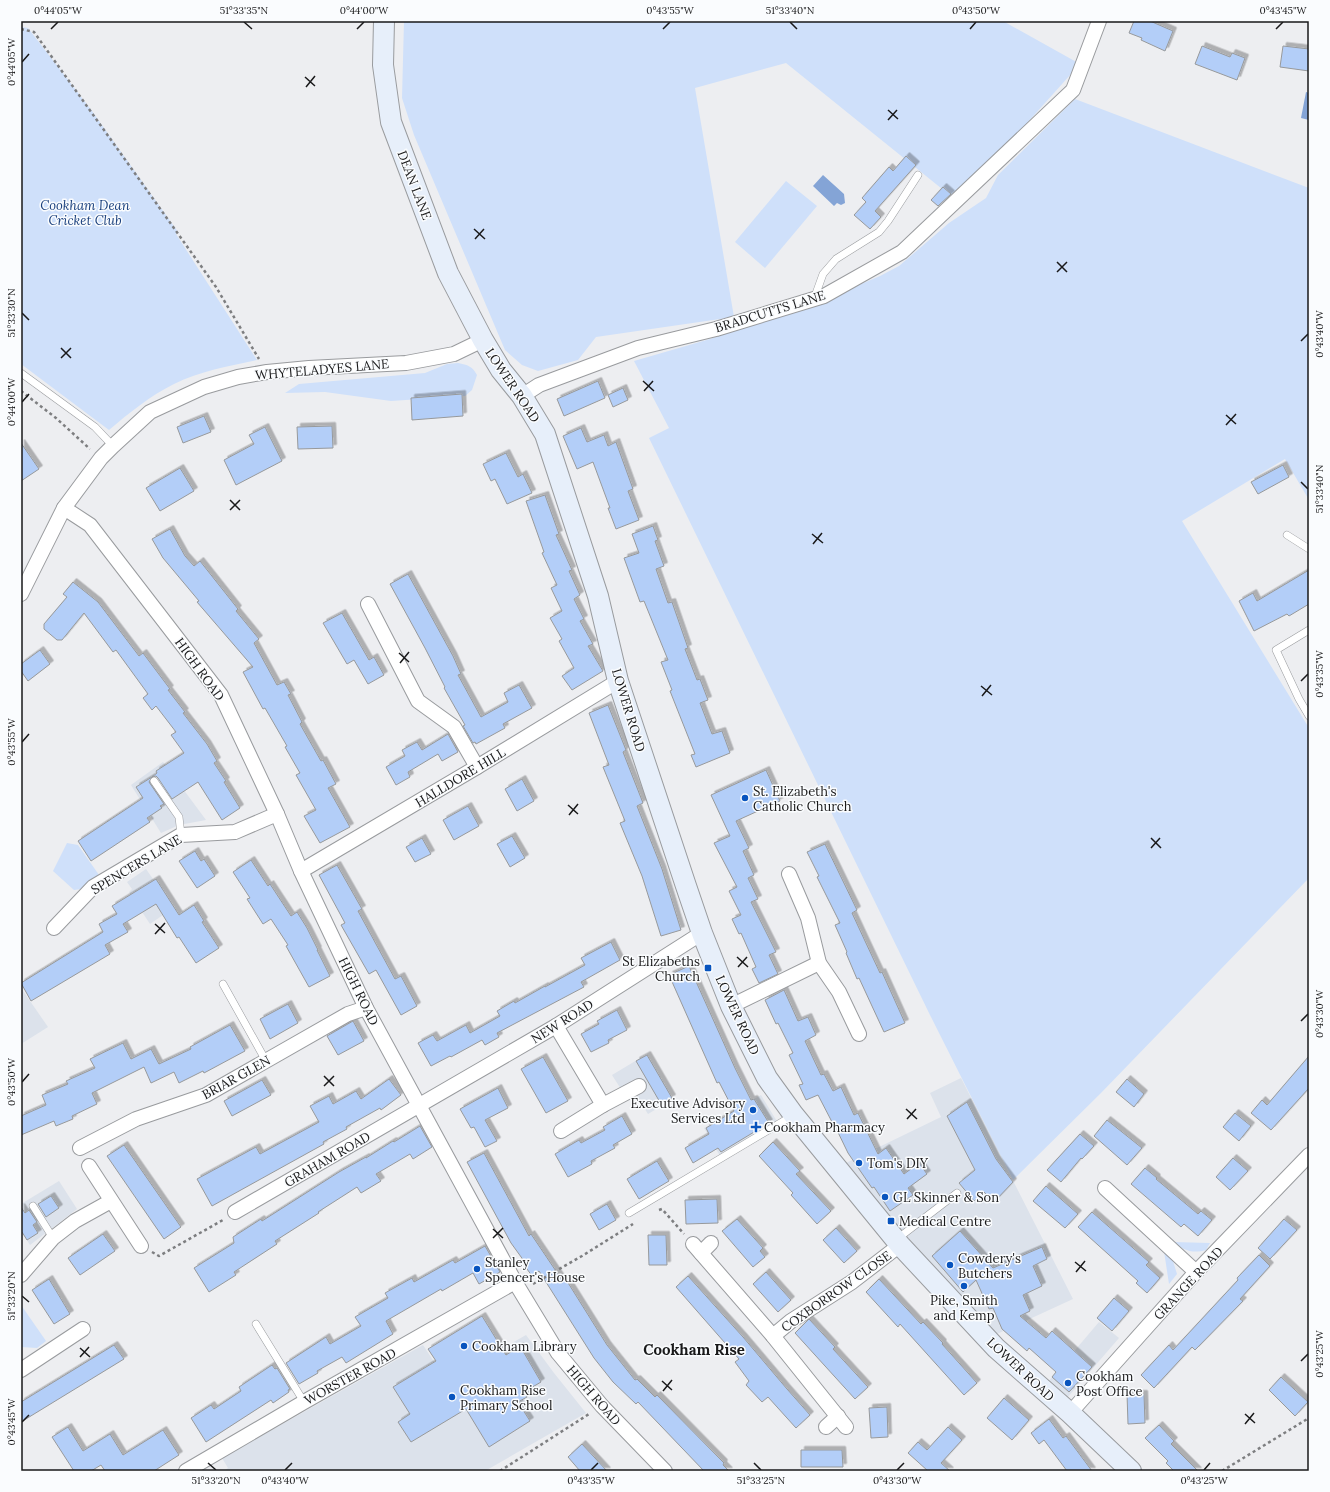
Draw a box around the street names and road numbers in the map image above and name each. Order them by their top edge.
street label: DEAN LANE [394,148,436,222]
street label: BRADCUTTS LANE [713,287,828,336]
street label: LOWER ROAD [481,345,544,426]
street label: WHYTELADYES LANE [254,355,390,384]
street label: HIGH ROAD [171,634,228,704]
street label: LOWER ROAD [608,666,649,754]
street label: HALLDORE HILL [412,744,509,811]
street label: SPENCERS LANE [88,831,185,898]
street label: HIGH ROAD [335,954,383,1028]
street label: LOWER ROAD [712,973,764,1058]
street label: NEW ROAD [528,995,597,1047]
street label: BRIAR GLEN [199,1052,274,1103]
street label: GRAHAM ROAD [281,1128,374,1191]
street label: GRANGE ROAD [1150,1243,1227,1324]
street label: COXBORROW CLOSE [778,1247,895,1336]
street label: LOWER ROAD [983,1334,1058,1405]
street label: WORSTER ROAD [301,1344,400,1409]
street label: HIGH ROAD [563,1362,625,1429]

